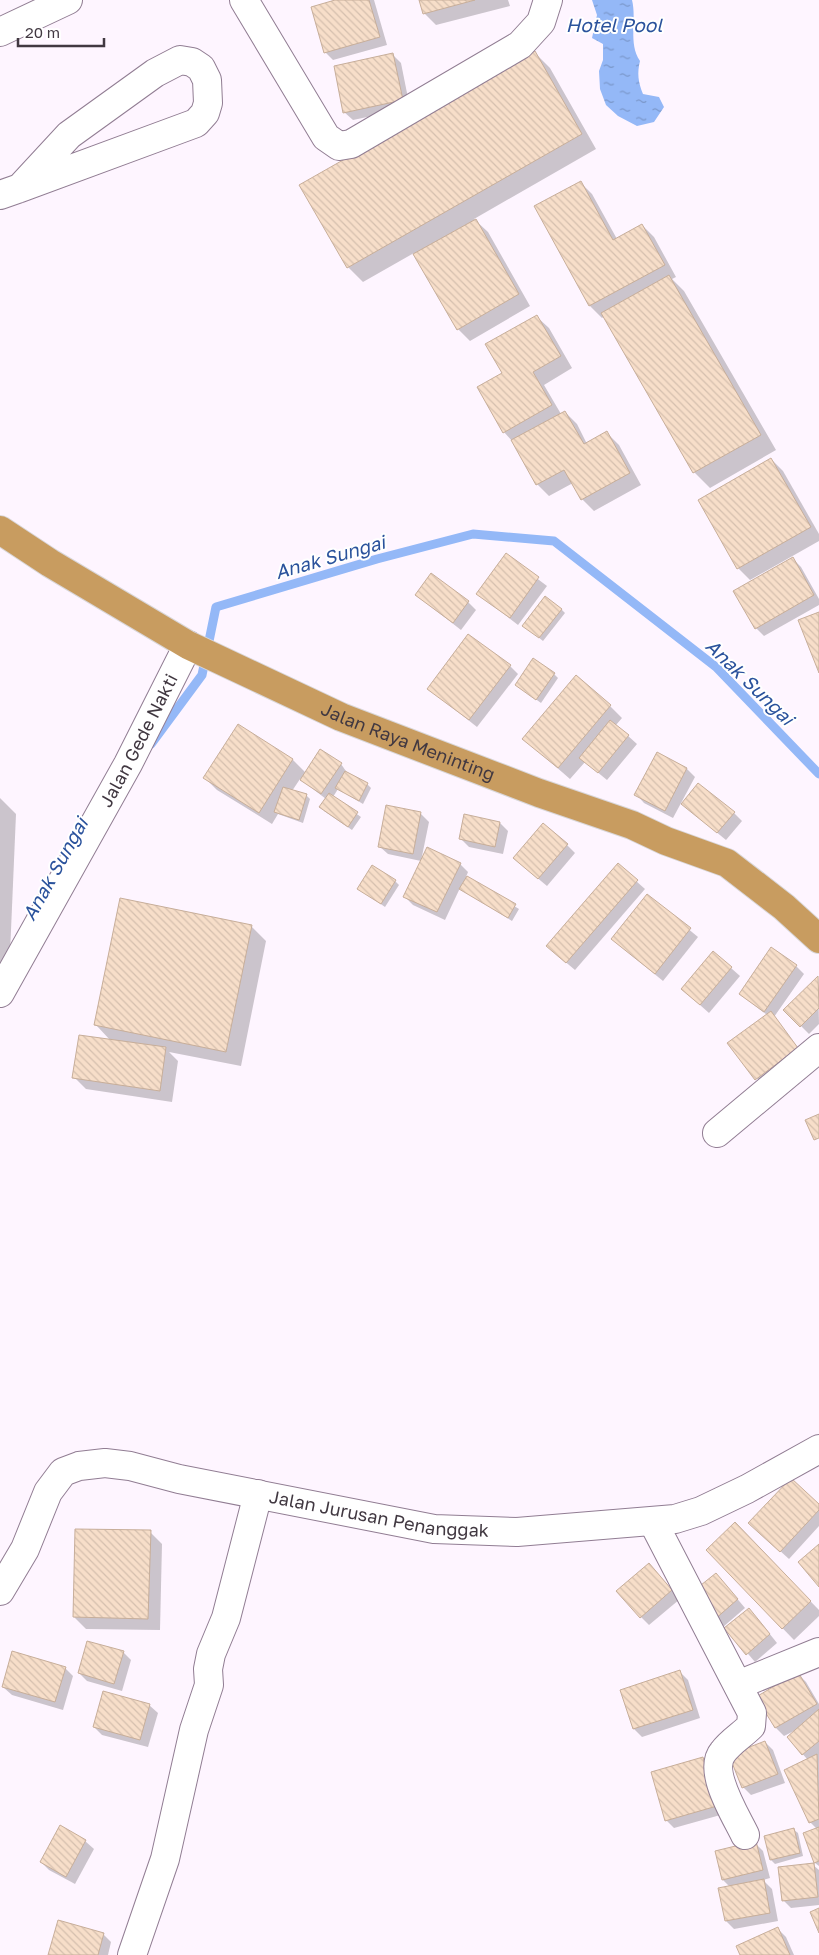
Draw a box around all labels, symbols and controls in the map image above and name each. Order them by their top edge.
water label: Hotel Pool [566,13,663,36]
scale bar [18,15,104,47]
text: 20 m [25,23,60,41]
water label: Anak Sungai [272,529,389,583]
water label: Anak Sungai [702,634,801,731]
street label: Jalan Gede Nakti [94,670,182,811]
street label: Jalan Raya Meninting [318,697,498,785]
water label: Anak Sungai [17,812,93,924]
street label: Jalan Jurusan Penanggak [268,1485,489,1541]

